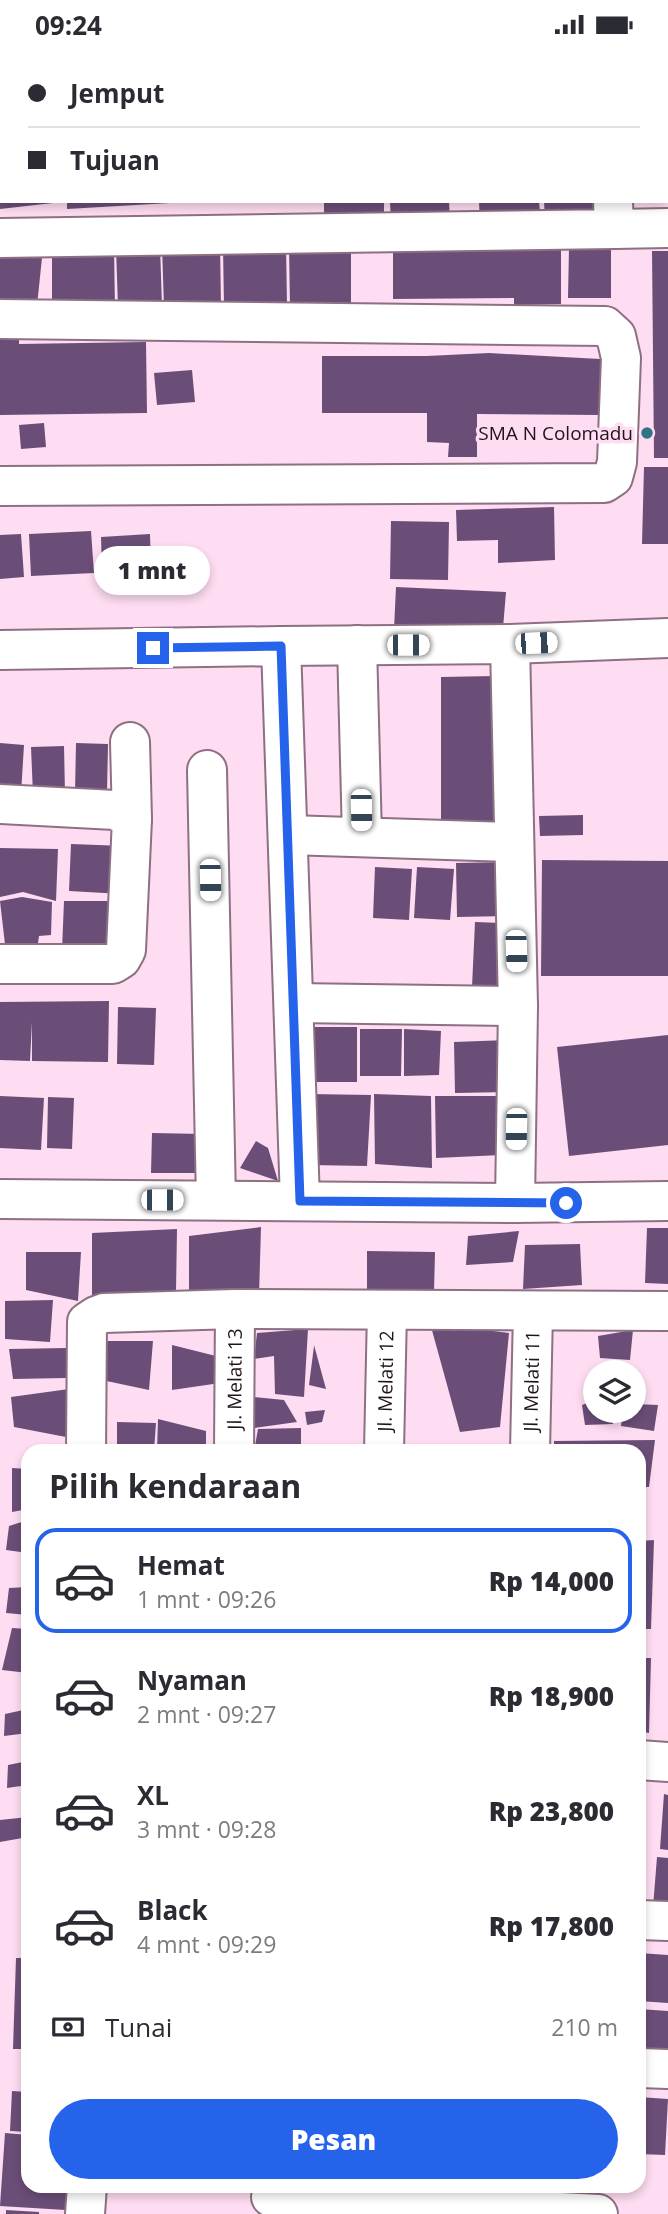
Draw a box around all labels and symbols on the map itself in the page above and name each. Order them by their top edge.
place label: SMA N Colomadu [478,420,633,446]
marker: SMA N Colomadu [639,425,655,441]
callout: 1 mnt [95,547,211,595]
route end [137,632,169,664]
car [515,632,558,654]
car [388,635,430,656]
car [351,789,372,831]
car [200,859,221,901]
car [505,930,528,972]
car [506,1108,527,1150]
route start [550,1187,582,1219]
car [142,1190,184,1211]
street label: Jl. Melati 13 [221,1328,248,1432]
street label: Jl. Melati 12 [371,1330,400,1434]
street label: Jl. Melati 11 [517,1330,546,1434]

